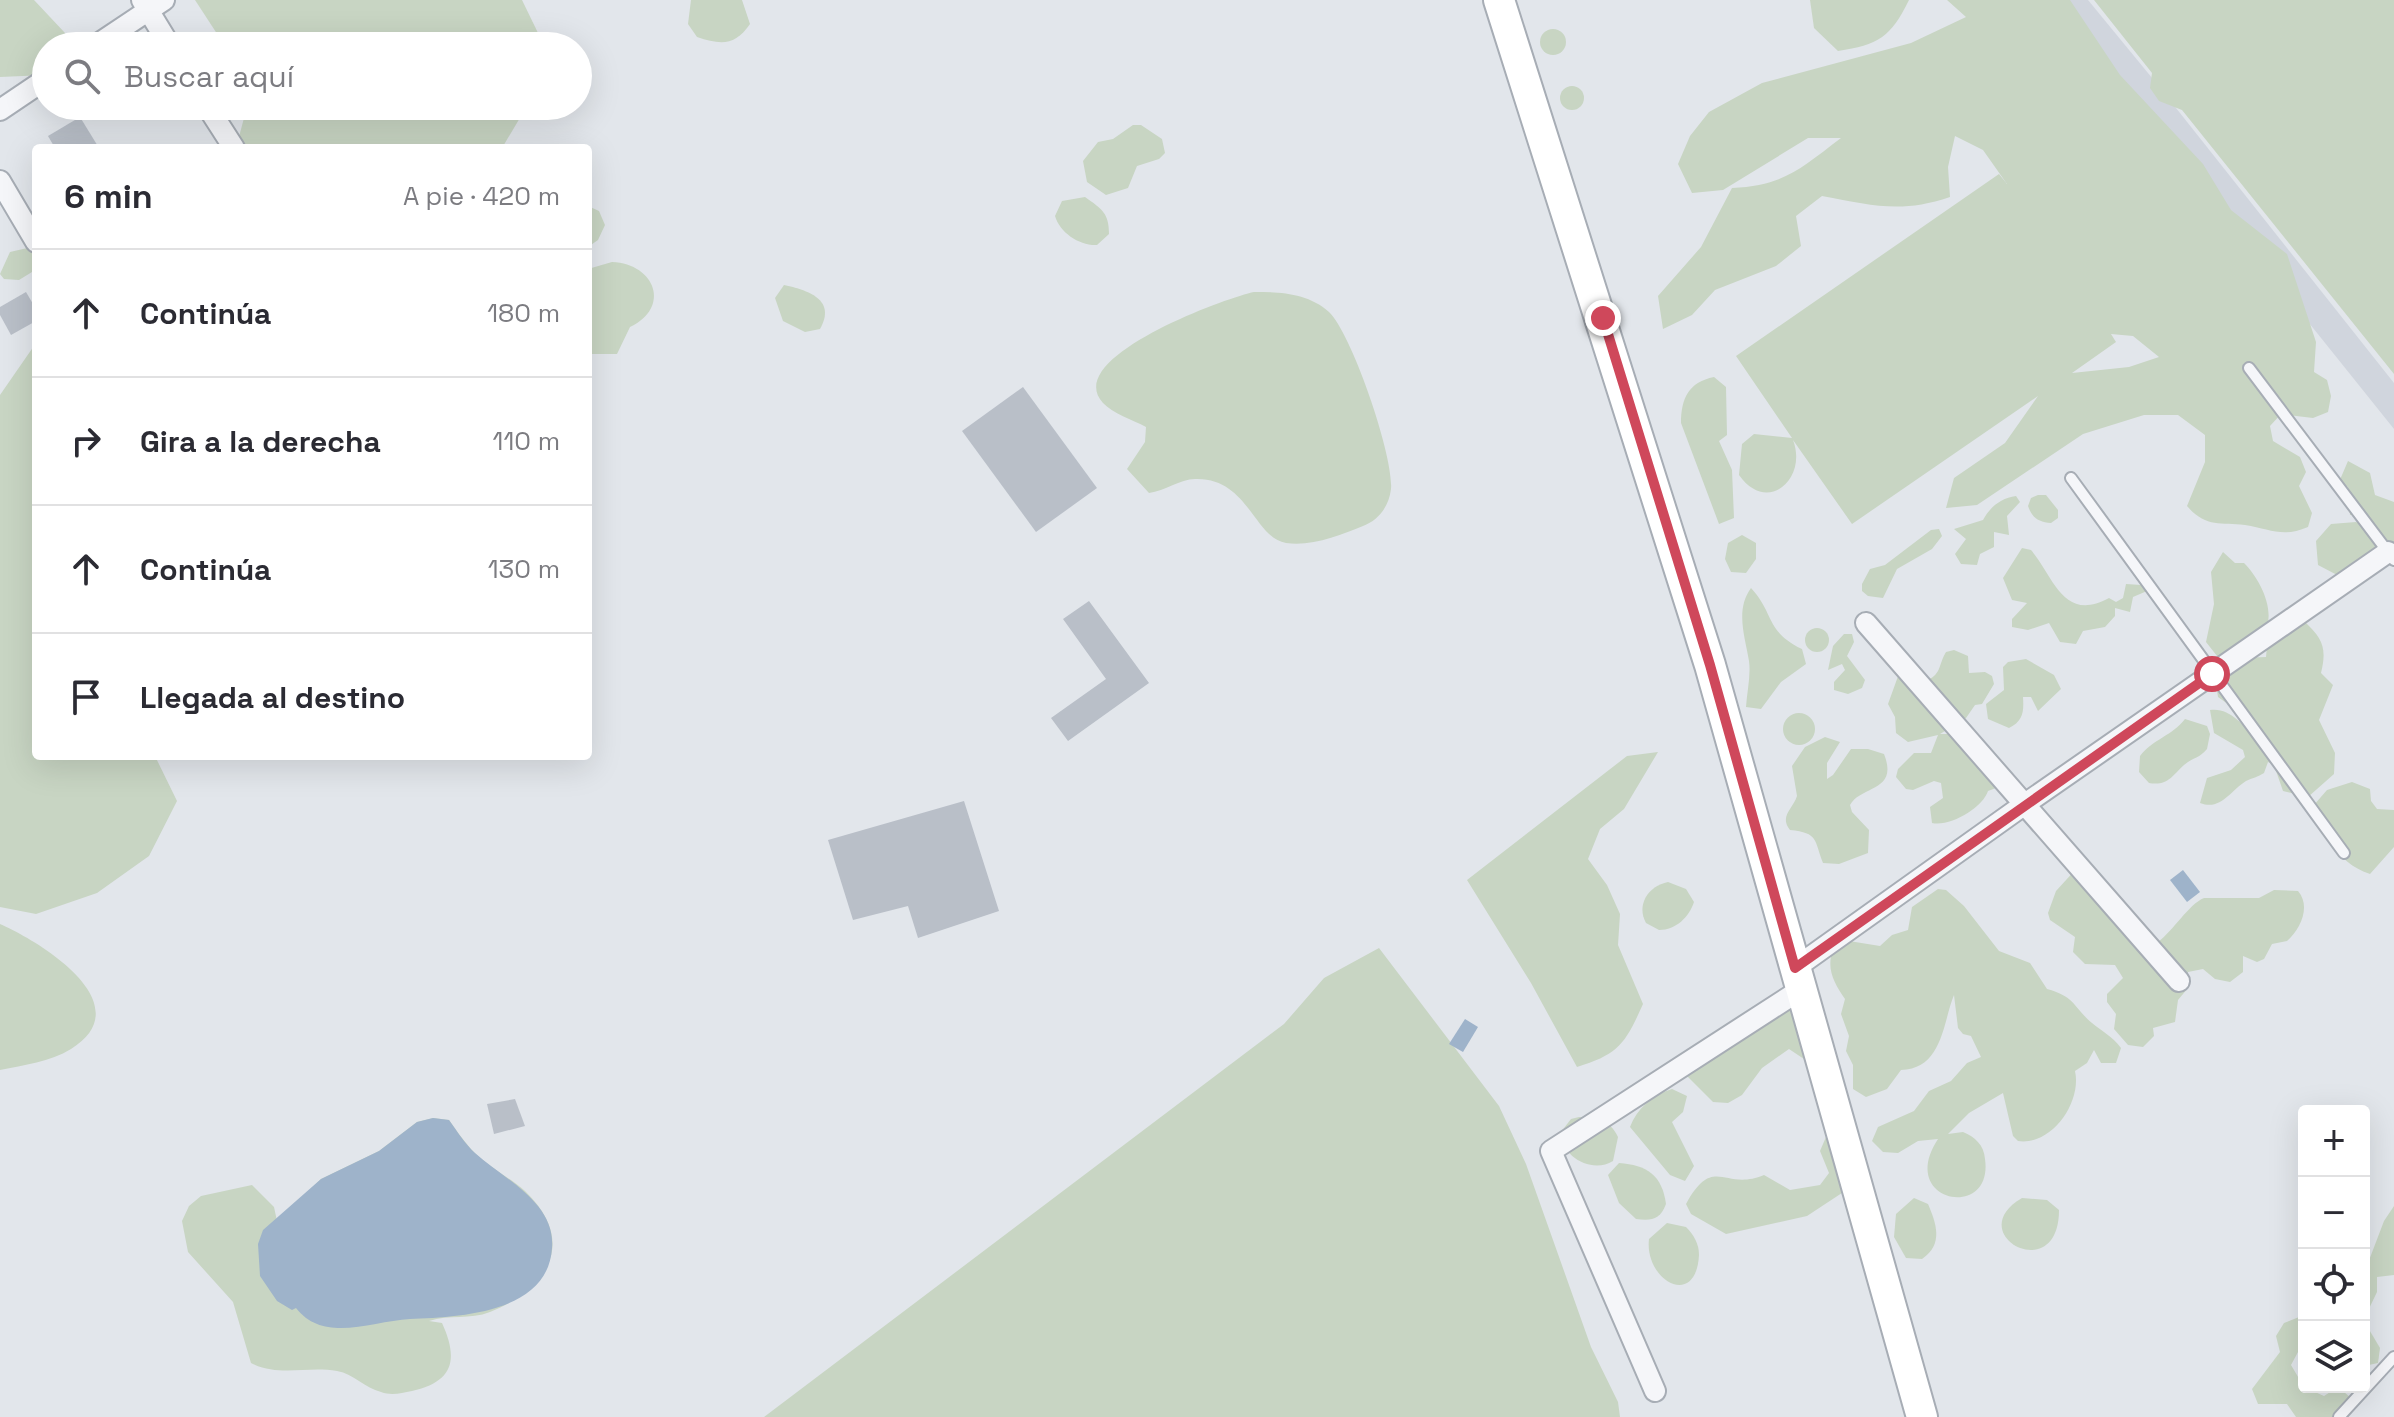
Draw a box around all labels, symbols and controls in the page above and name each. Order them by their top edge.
search box [32,32,592,120]
icon: search [60,54,104,98]
text: Buscar aquí [124,57,294,96]
text: 6 min [64,175,153,218]
text: A pie · 420 m [403,179,560,213]
icon: ahead [64,291,108,335]
text: Continúa [140,294,271,333]
text: 180 m [487,296,560,330]
route end [1585,300,1621,336]
icon: right [64,419,108,463]
text: Gira a la derecha [140,422,381,461]
text: 110 m [493,424,560,458]
icon: ahead [64,547,108,591]
text: Continúa [140,550,271,589]
text: 130 m [488,552,560,586]
route start [2194,656,2230,692]
icon: arrive [64,675,108,719]
text: Llegada al destino [140,678,405,717]
map controls [2298,1105,2370,1393]
button: + [2298,1105,2370,1177]
button: − [2298,1177,2370,1249]
button: locate [2298,1249,2370,1321]
button: layers [2298,1321,2370,1393]

